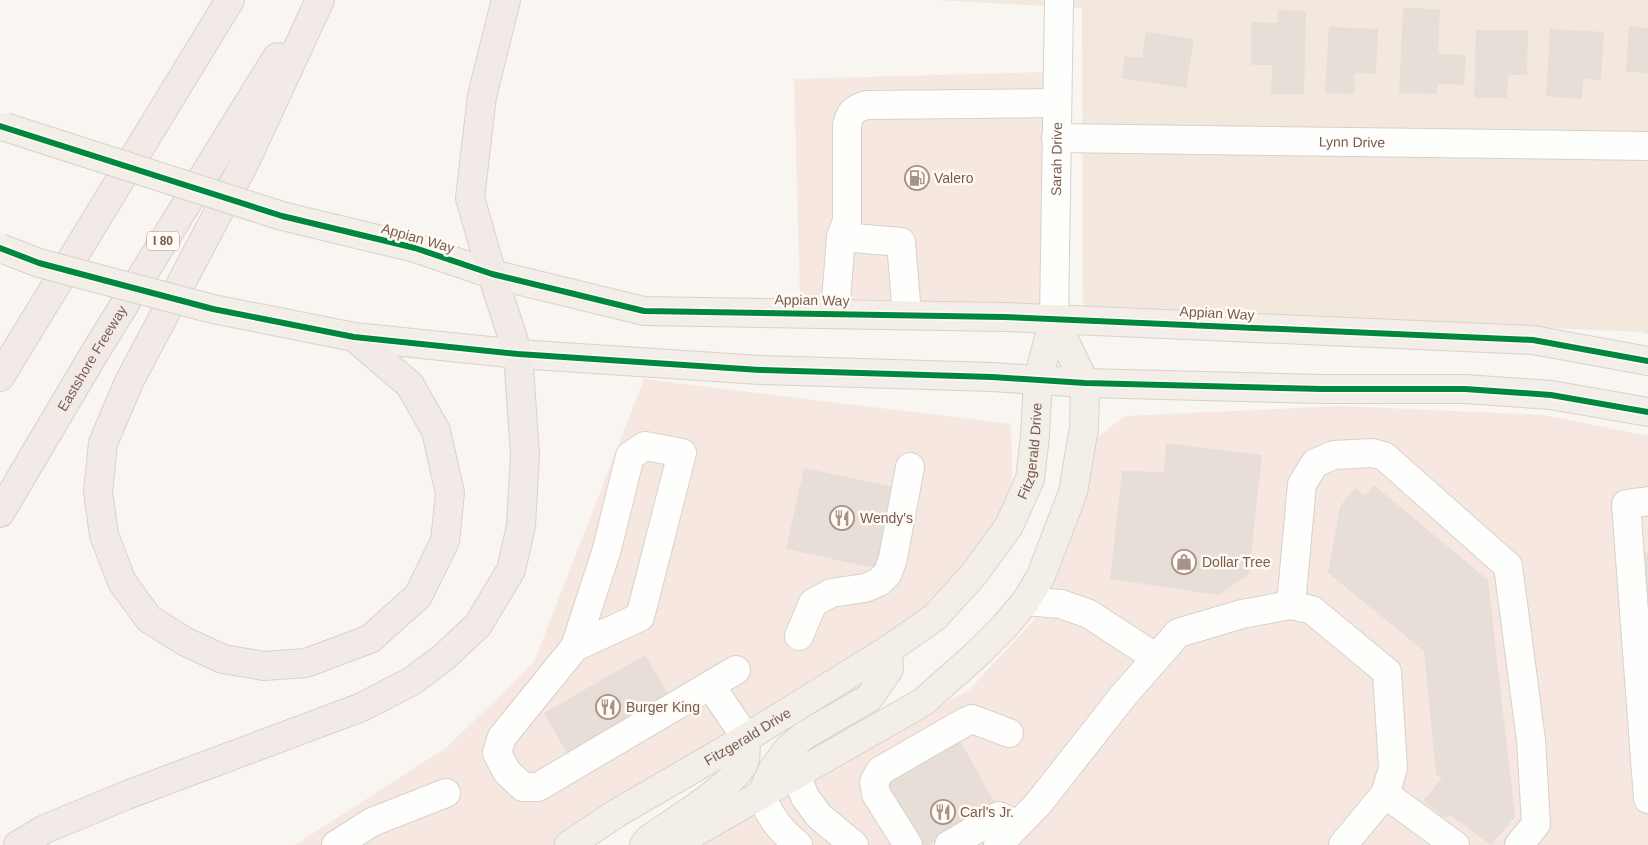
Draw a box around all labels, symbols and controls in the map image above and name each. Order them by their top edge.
street label: Sarah Drive [1048,122,1065,196]
street label: Lynn Drive [1319,134,1386,150]
fuel station icon: Valero [904,165,930,191]
place label: Valero [934,170,974,186]
street label: Appian Way [380,220,456,256]
road number: I 80 [147,232,179,250]
street label: Appian Way [774,291,850,309]
street label: Eastshore Freeway [54,302,130,414]
street label: Appian Way [1179,303,1255,323]
street label: Fitzgerald Drive [1014,402,1045,502]
restaurant icon: Wendy's [829,505,855,531]
place label: Wendy's [860,510,913,526]
shop icon: Dollar Tree [1171,549,1197,575]
place label: Dollar Tree [1202,554,1271,570]
restaurant icon: Burger King [595,694,621,720]
place label: Burger King [626,699,700,715]
street label: Fitzgerald Drive [701,704,794,769]
restaurant icon: Carl's Jr. [930,799,956,825]
place label: Carl's Jr. [960,804,1014,820]

